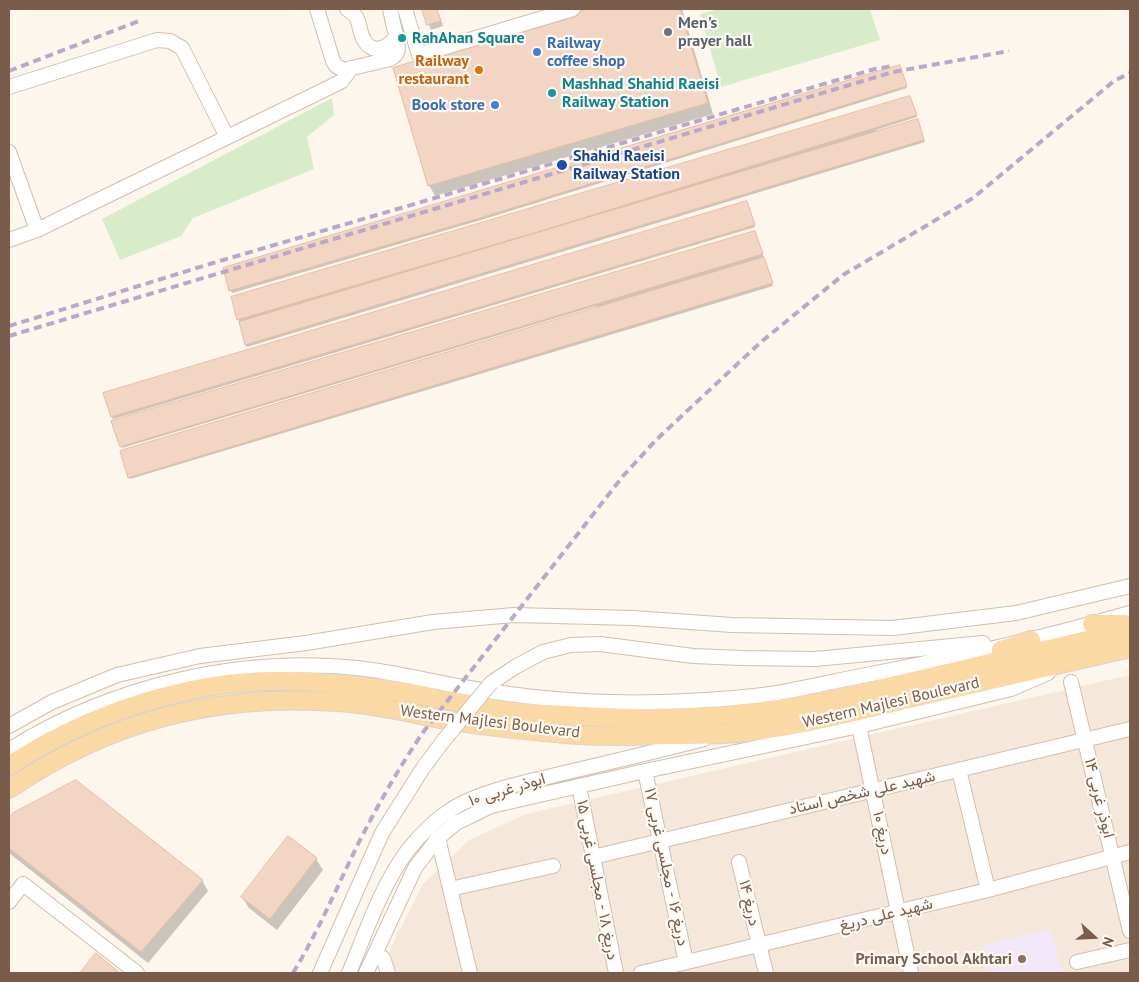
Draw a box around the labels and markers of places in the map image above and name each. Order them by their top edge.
place label: Men's prayer hall [678,13,752,51]
marker: Men's prayer hall [662,26,674,38]
place label: RahAhan Square [412,28,525,48]
marker: RahAhan Square [396,32,408,44]
place label: Railway coffee shop [547,33,625,71]
marker: Railway coffee shop [531,46,543,58]
place label: Railway restaurant [399,51,469,89]
marker: Railway restaurant [473,64,485,76]
place label: Mashhad Shahid Raeisi Railway Station [562,74,719,112]
marker: Mashhad Shahid Raeisi Railway Station [546,87,558,99]
place label: Book store [412,95,485,115]
marker: Book store [489,99,501,111]
place label: Shahid Raeisi Railway Station [573,146,680,184]
marker: Shahid Raeisi Railway Station [555,158,569,172]
place label: Primary School Akhtari [856,949,1012,969]
marker: Primary School Akhtari [1016,953,1028,965]

